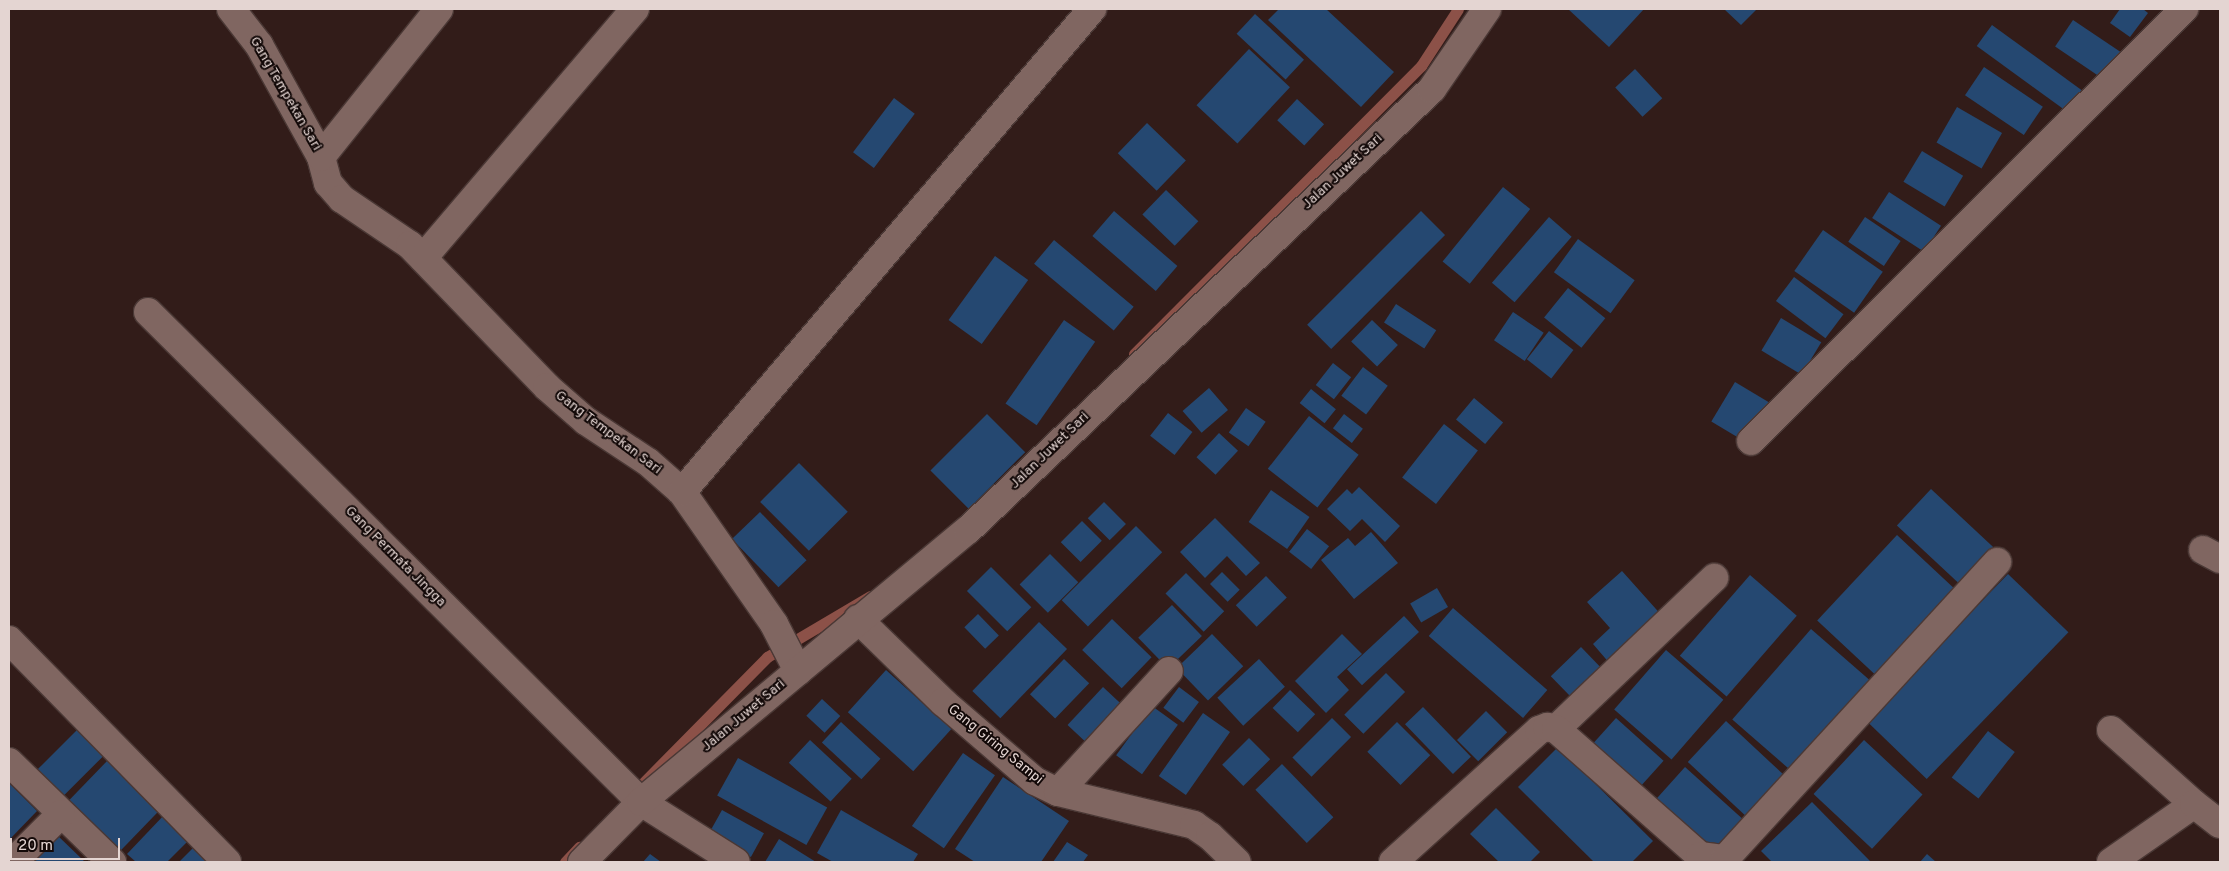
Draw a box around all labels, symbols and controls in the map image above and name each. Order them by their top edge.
street label: Gang Tempekan Sari [245,34,325,154]
street label: Jalan Juwet Sari [1299,131,1387,213]
street label: Gang Tempekan Sari [551,387,665,479]
street label: Jalan Juwet Sari [1007,409,1093,493]
street label: Gang Permata Jingga [341,503,449,611]
street label: Jalan Juwet Sari [699,676,789,756]
street label: Gang Giring Sampi [944,702,1046,788]
scale bar [12,828,122,860]
text: 20 m [18,837,53,856]

